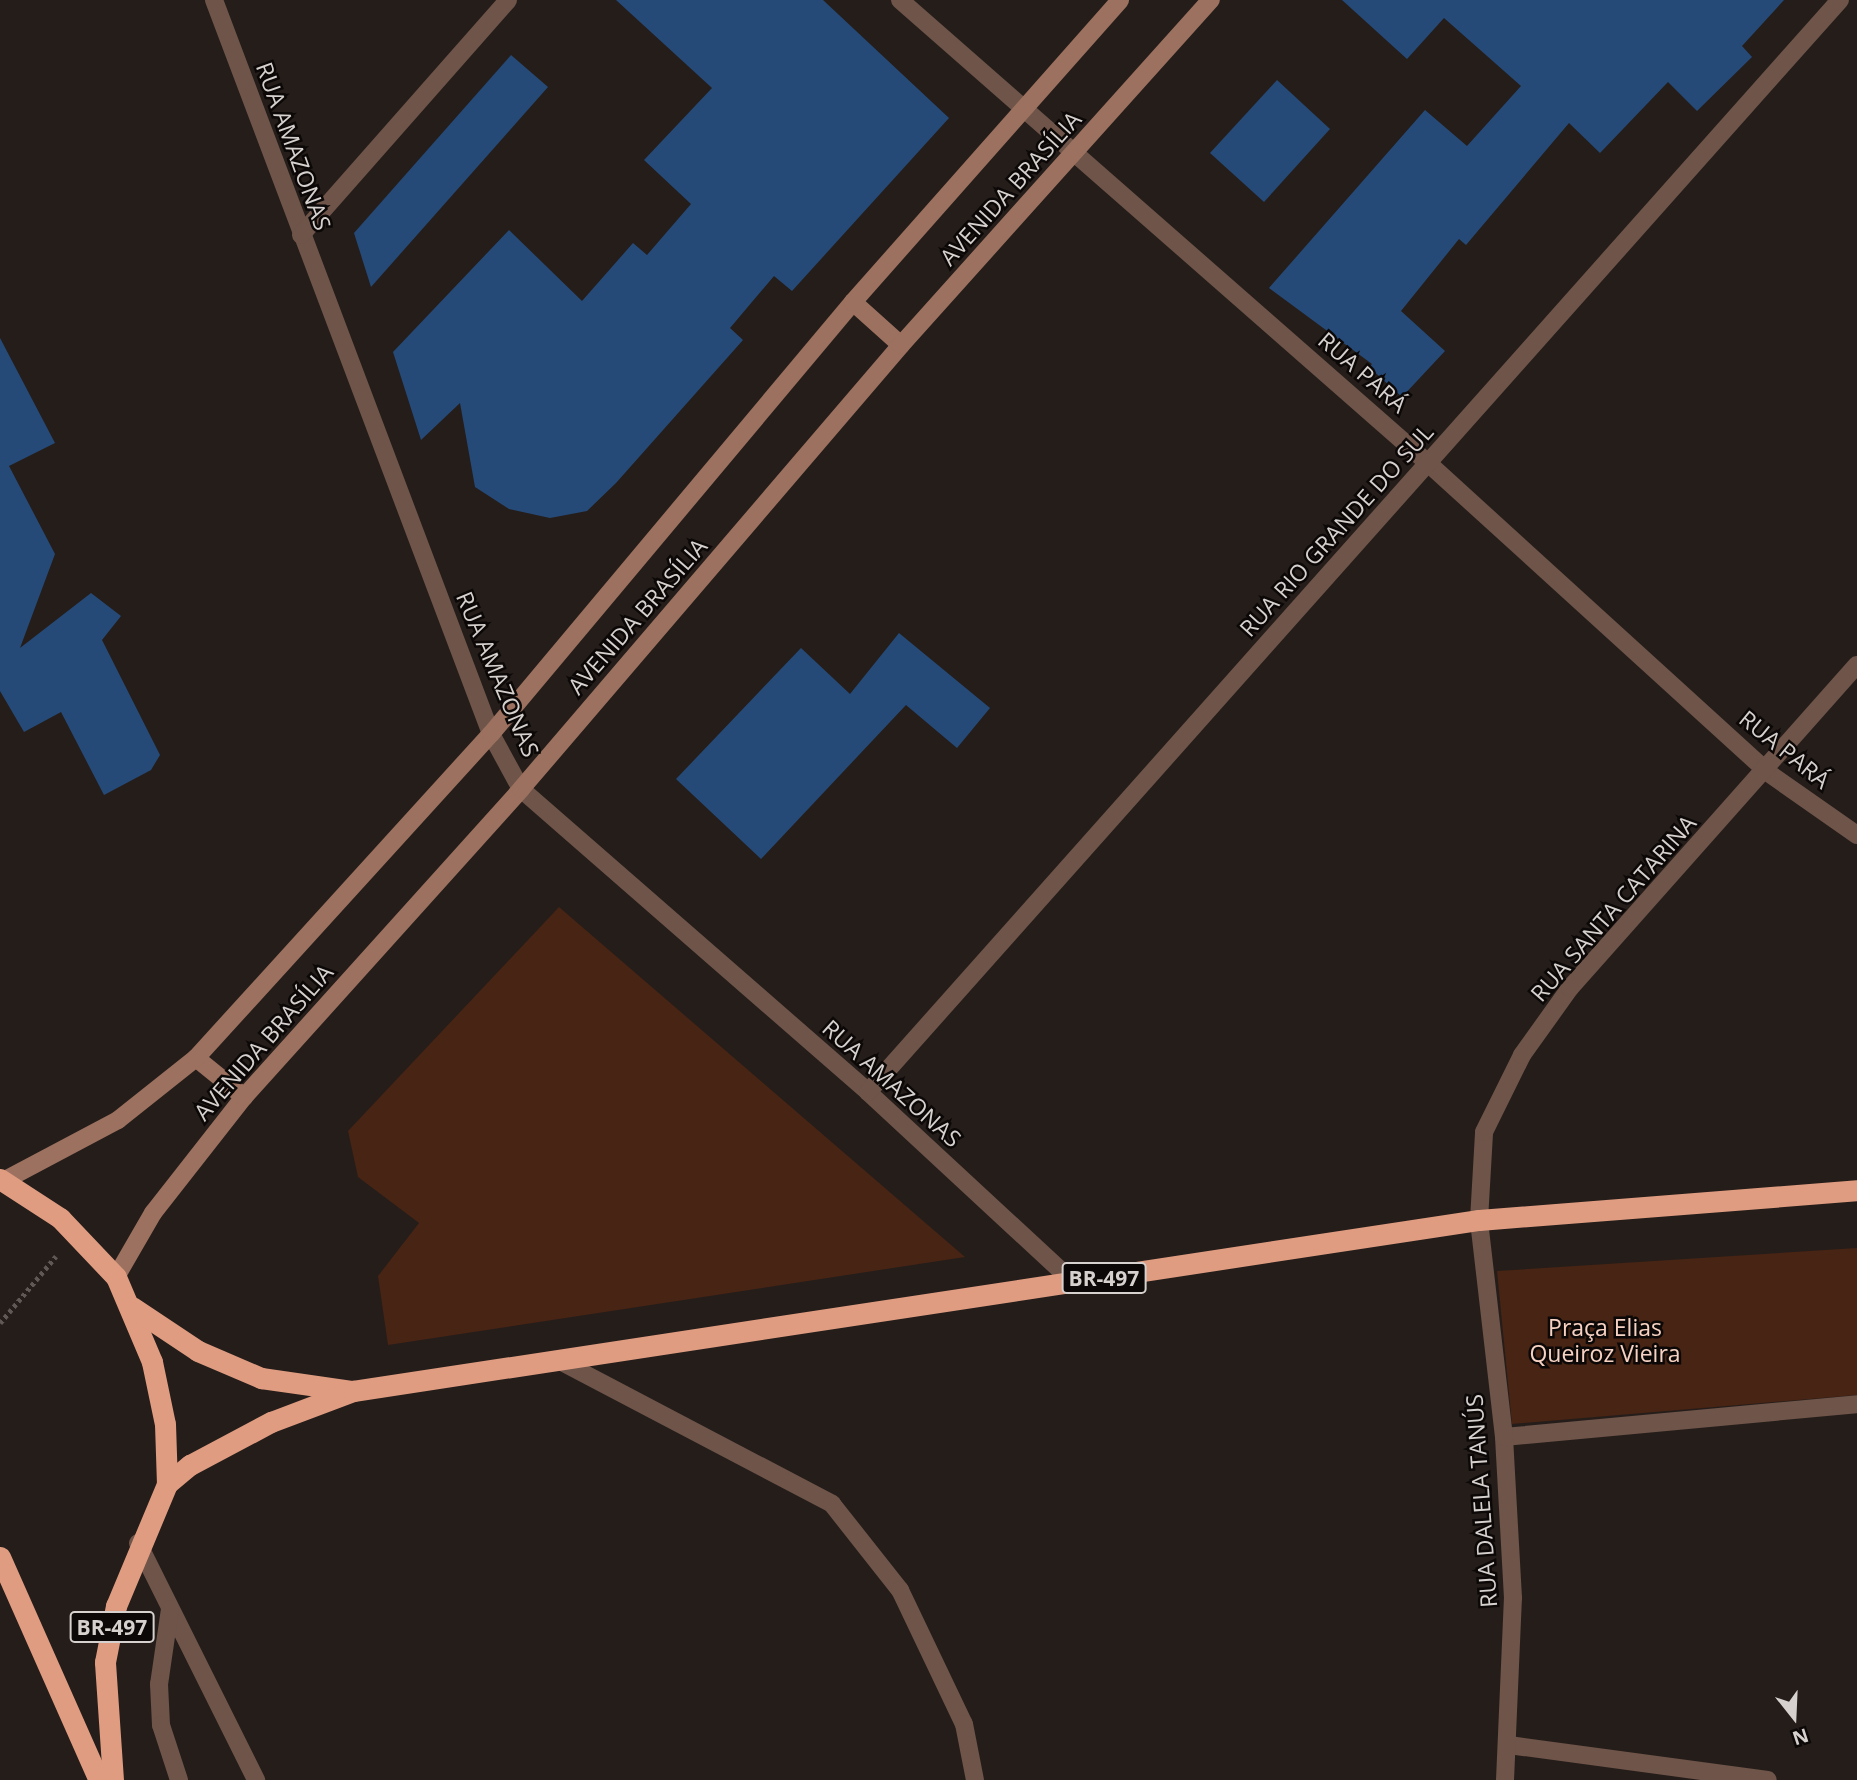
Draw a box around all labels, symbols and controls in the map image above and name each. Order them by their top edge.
street label: RUA AMAZONAS [251,58,337,234]
street label: AVENIDA BRASÍLIA [934,105,1086,271]
street label: RUA PARÁ [1313,326,1413,418]
street label: RUA RIO GRANDE DO SUL [1233,418,1439,642]
street label: AVENIDA BRASÍLIA [562,532,712,700]
street label: RUA AMAZONAS [451,587,545,761]
street label: RUA PARÁ [1734,704,1836,794]
street label: RUA SANTA CATARINA [1525,809,1701,1007]
street label: AVENIDA BRASÍLIA [188,958,338,1126]
street label: RUA AMAZONAS [817,1014,967,1152]
road number: BR-497 [1060,1260,1148,1296]
park label: Praça Elias Queiroz Vieira [1529,1313,1681,1367]
street label: RUA DALELA TANÚS [1460,1393,1502,1609]
road number: BR-497 [68,1610,156,1644]
north arrow [1759,1682,1829,1752]
text: N [1789,1722,1812,1752]

